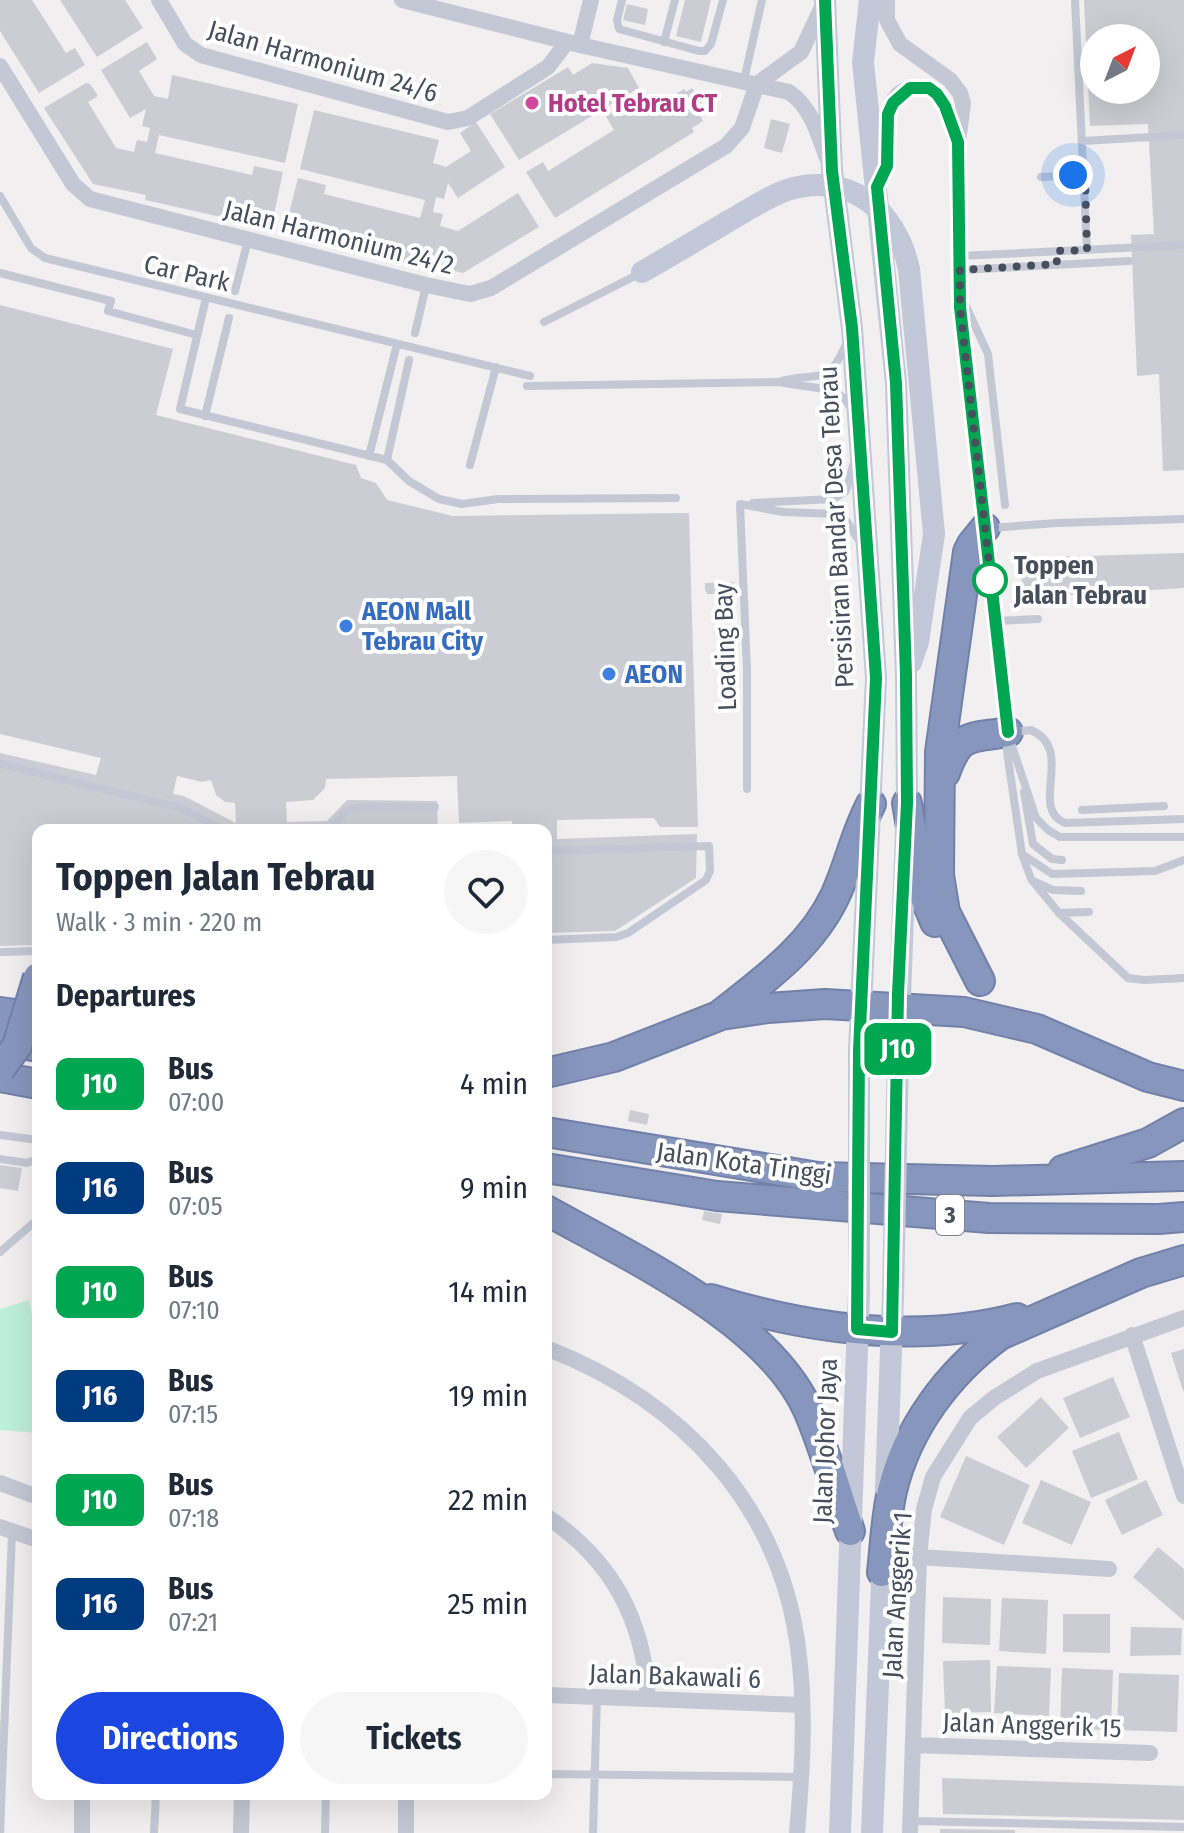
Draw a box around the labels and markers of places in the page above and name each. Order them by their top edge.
place label: Hotel Tebrau CT [548,88,717,119]
marker: Hotel Tebrau CT [523,94,541,112]
place label: Toppen Jalan Tebrau [1013,550,1147,611]
marker: Toppen Jalan Tebrau [973,563,1007,597]
place label: AEON Mall Tebrau City [361,596,484,657]
marker: AEON Mall Tebrau City [337,617,355,635]
place label: AEON [624,659,683,690]
marker: AEON [600,665,618,683]

